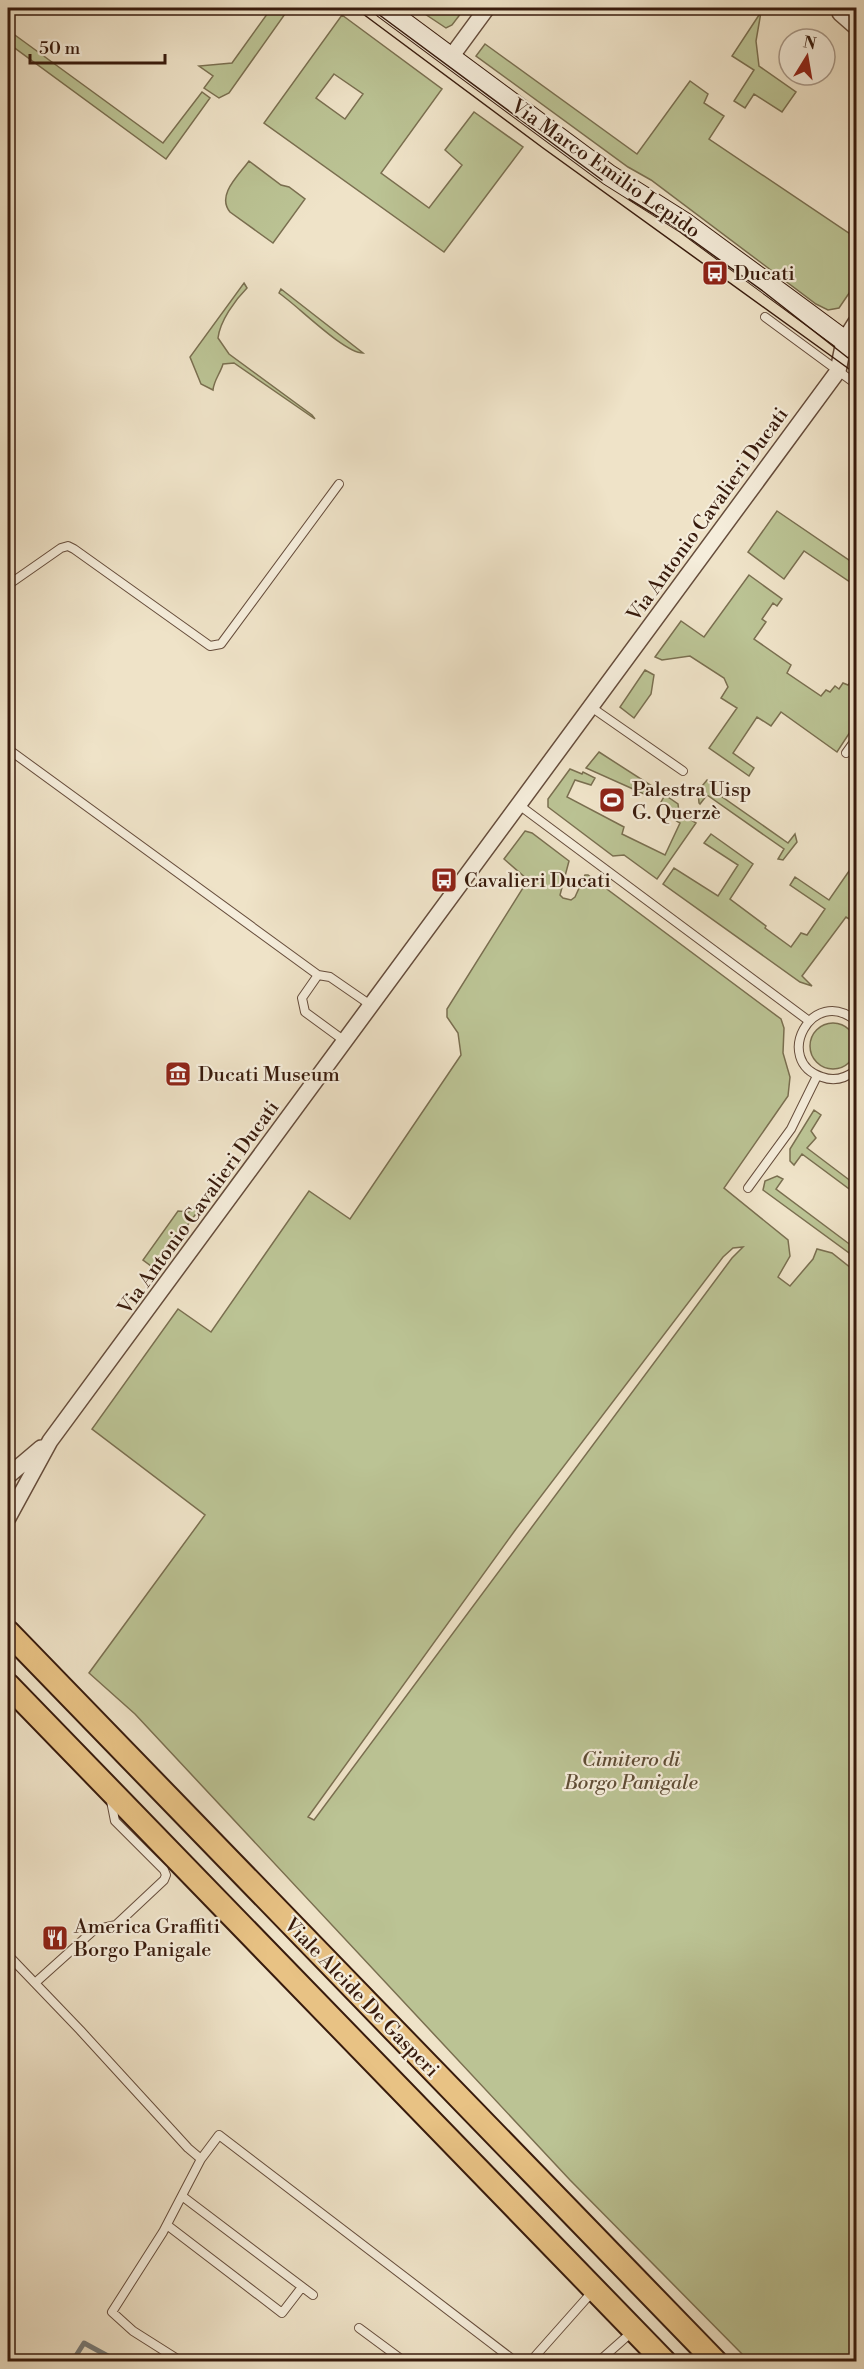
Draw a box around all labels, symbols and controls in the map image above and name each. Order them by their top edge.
scale bar [30,27,165,65]
north arrow [777,27,837,87]
text: N [802,32,818,54]
text: 50 m [39,37,81,60]
street label: Via Marco Emilio Lepido [505,94,705,244]
bus stop icon: Ducati [700,258,730,288]
place label: Ducati [734,262,795,287]
street label: Via Antonio Cavalieri Ducati [622,403,795,628]
place label: Palestra Uisp G. Querzè [632,778,751,826]
sports icon: Palestra Uisp G. Querzè [597,785,627,815]
bus stop icon: Cavalieri Ducati [429,865,459,895]
place label: Cavalieri Ducati [464,869,611,894]
museum icon: Ducati Museum [163,1059,193,1089]
place label: Ducati Museum [198,1063,340,1088]
street label: Via Antonio Cavalieri Ducati [113,1096,286,1321]
park label: Cimitero di Borgo Panigale [563,1748,698,1796]
street label: Viale Alcide De Gasperi [277,1912,444,2083]
place label: America Graffiti Borgo Panigale [73,1915,221,1963]
restaurant icon: America Graffiti Borgo Panigale [40,1923,70,1953]

